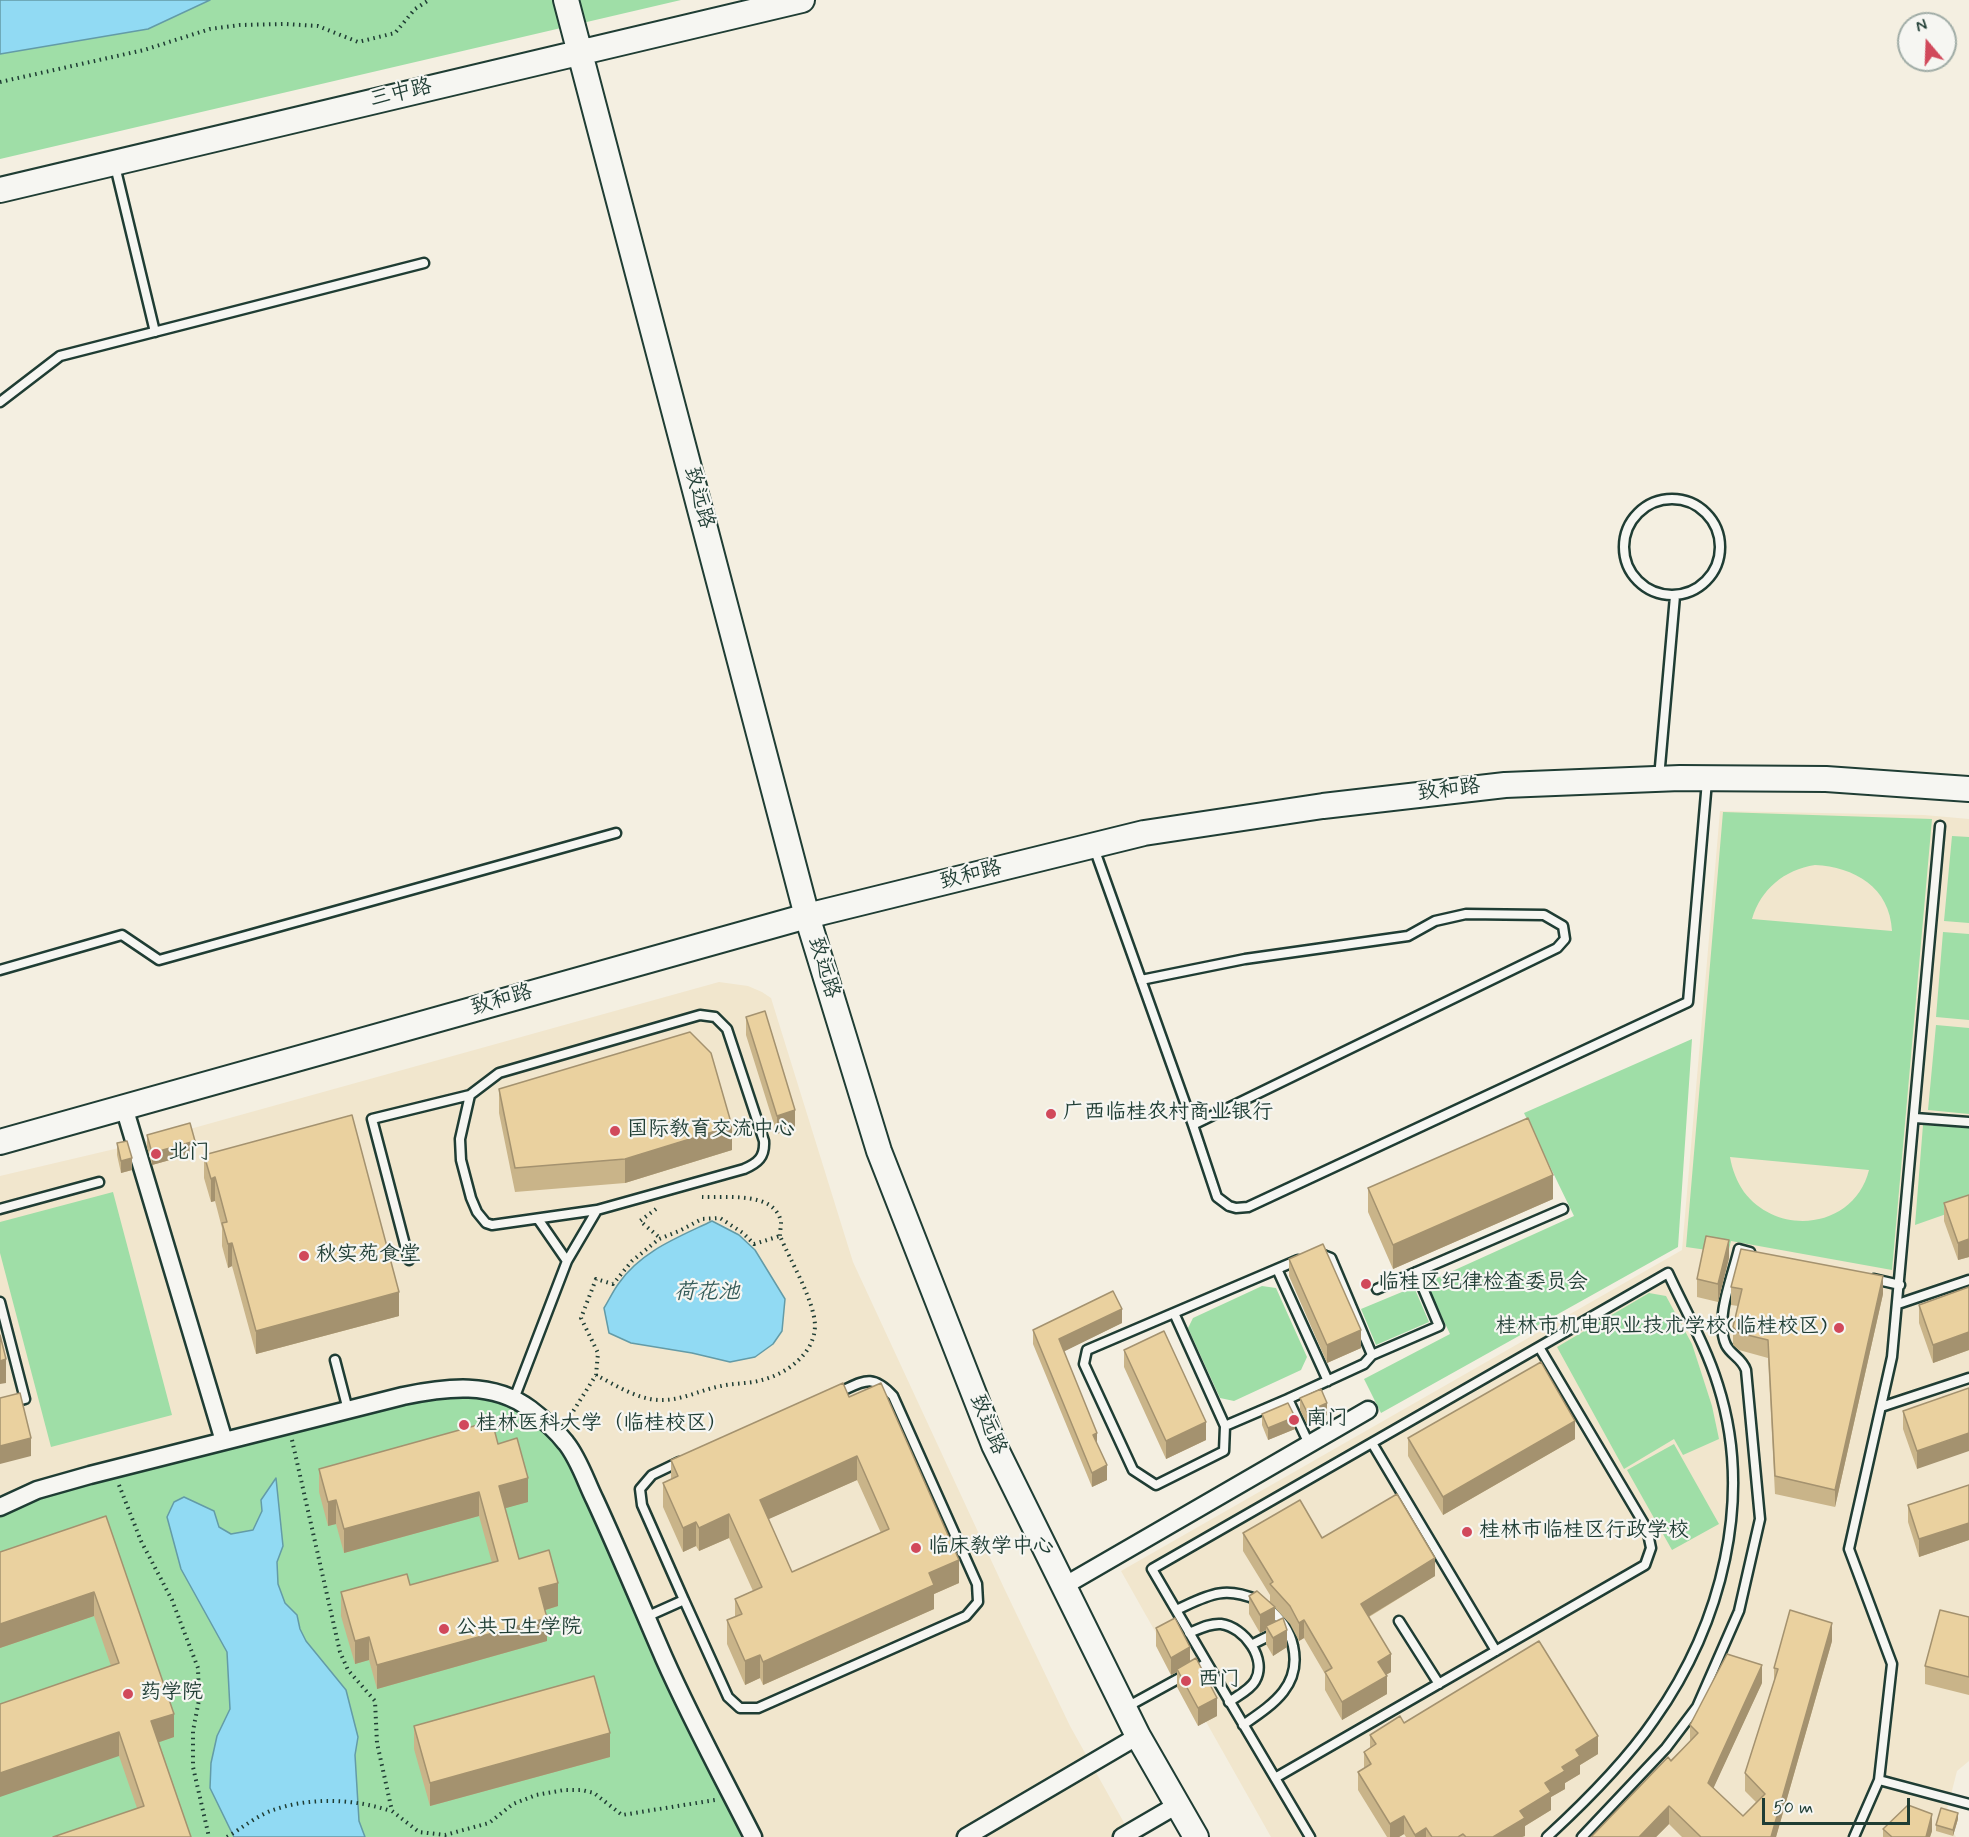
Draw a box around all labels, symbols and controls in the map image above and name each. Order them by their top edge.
north arrow [1897,12,1957,72]
text: N [1913,15,1930,38]
street label: 三中路 [367,75,435,113]
street label: 致远路 [678,464,718,532]
street label: 致和路 [1416,775,1482,807]
street label: 致和路 [937,856,1005,896]
street label: 致远路 [802,934,844,1002]
street label: 致和路 [468,980,536,1022]
place label: 广西临桂农村商业银行 [1063,1101,1273,1127]
marker: 广西临桂农村商业银行 [1044,1107,1058,1121]
place label: 国际教育交流中心 [627,1118,795,1144]
marker: 国际教育交流中心 [608,1124,622,1138]
place label: 北门 [168,1141,210,1167]
marker: 北门 [149,1147,163,1161]
place label: 秋实苑食堂 [316,1243,421,1269]
marker: 秋实苑食堂 [297,1249,311,1263]
place label: 临桂区纪律检查委员会 [1378,1271,1588,1297]
marker: 临桂区纪律检查委员会 [1359,1277,1373,1291]
water label: 荷花池 [674,1280,740,1306]
place label: 桂林市机电职业技术学校(临桂校区) [1496,1315,1827,1341]
marker: 桂林市机电职业技术学校(临桂校区) [1832,1321,1846,1335]
street label: 致远路 [963,1391,1011,1459]
place label: 南门 [1306,1407,1348,1433]
place label: 桂林医科大学（临桂校区） [476,1412,728,1438]
marker: 南门 [1287,1413,1301,1427]
marker: 桂林医科大学（临桂校区） [457,1418,471,1432]
place label: 桂林市临桂区行政学校 [1479,1519,1689,1545]
marker: 桂林市临桂区行政学校 [1460,1525,1474,1539]
place label: 临床教学中心 [928,1535,1054,1561]
marker: 临床教学中心 [909,1541,923,1555]
place label: 公共卫生学院 [456,1616,582,1642]
marker: 公共卫生学院 [437,1622,451,1636]
place label: 西门 [1198,1668,1240,1694]
marker: 西门 [1179,1674,1193,1688]
place label: 药学院 [140,1681,203,1707]
marker: 药学院 [121,1687,135,1701]
scale bar [1765,1786,1914,1824]
text: 50 m [1773,1796,1813,1820]

